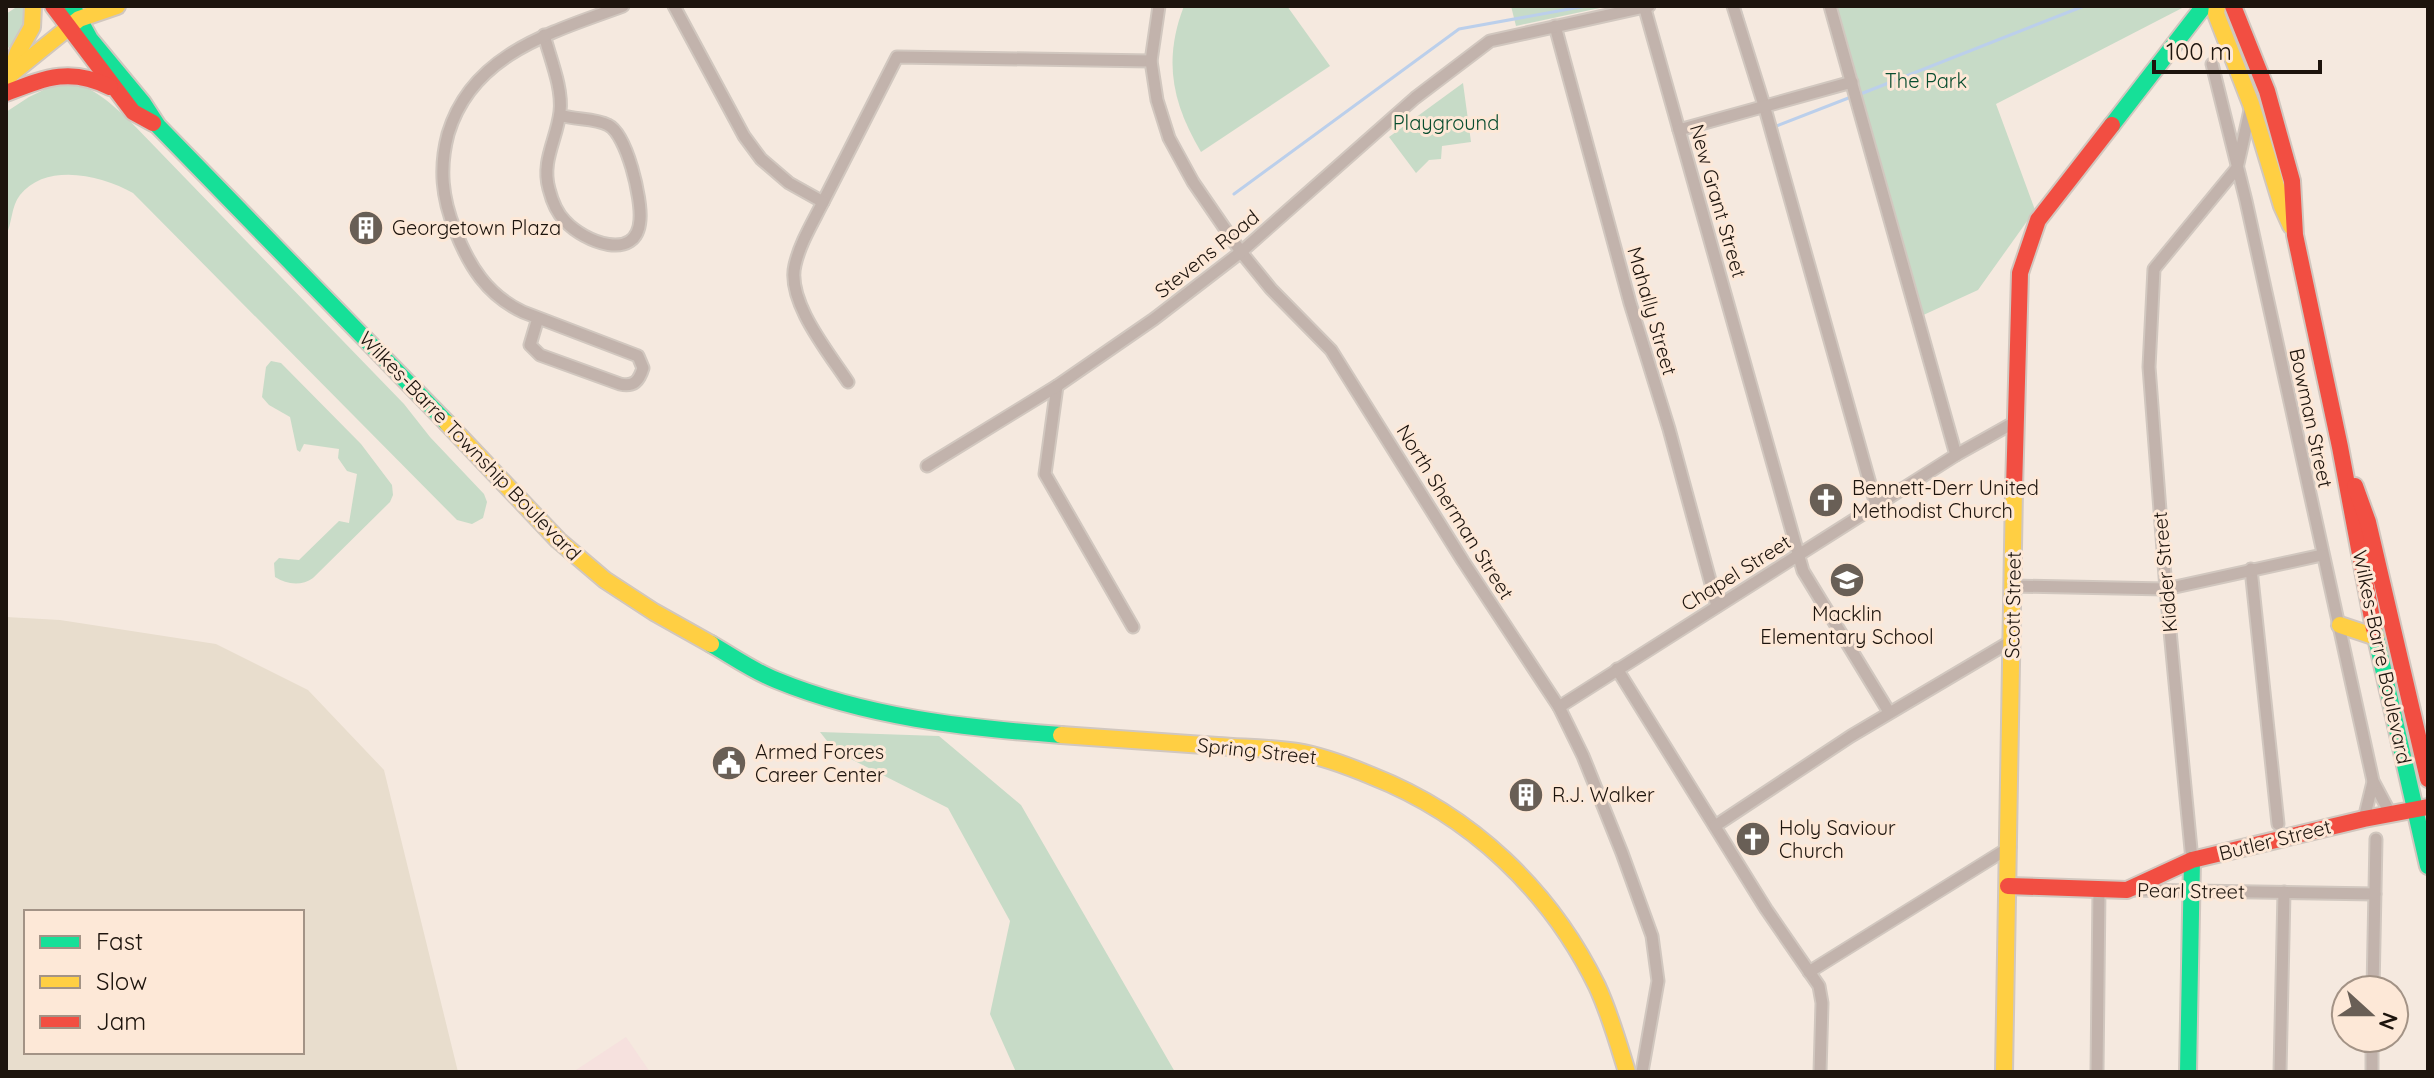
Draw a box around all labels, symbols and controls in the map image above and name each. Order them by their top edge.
scale bar [2154,24,2320,74]
text: 100 m [2166,36,2232,66]
park label: The Park [1885,68,1967,93]
park label: Playground [1393,110,1499,135]
street label: New Grant Street [1685,121,1752,281]
street label: Stevens Road [1150,204,1264,303]
building icon: Georgetown Plaza [347,209,385,247]
place label: Georgetown Plaza [392,215,561,240]
street label: Mahally Street [1622,244,1683,378]
street label: Wilkes-Barre Township Boulevard [354,326,587,565]
street label: Bowman Street [2284,346,2339,490]
street label: North Sherman Street [1391,420,1520,604]
place label: Bennett-Derr United Methodist Church [1852,475,2039,523]
church icon: Bennett-Derr United Methodist Church [1807,481,1845,519]
street label: Kidder Street [2147,510,2182,633]
street label: Chapel Street [1676,529,1795,616]
street label: Wilkes-Barre Boulevard [2348,548,2417,766]
street label: Scott Street [1999,551,2026,659]
school or university icon: Macklin Elementary School [1828,561,1866,599]
place label: Macklin Elementary School [1760,601,1934,649]
street label: Spring Street [1196,732,1318,769]
place label: Armed Forces Career Center [755,739,885,787]
public building icon: Armed Forces Career Center [710,744,748,782]
building icon: R.J. Walker [1507,776,1545,814]
place label: R.J. Walker [1552,782,1655,807]
street label: Butler Street [2216,813,2334,866]
place label: Holy Saviour Church [1779,815,1896,863]
church icon: Holy Saviour Church [1734,820,1772,858]
street label: Pearl Street [2137,877,2245,904]
legend [24,910,304,1054]
text: Fast [96,926,143,956]
text: Slow [96,966,147,996]
north arrow [2330,974,2410,1054]
text: Jam [96,1006,146,1036]
text: N [2373,1009,2405,1034]

